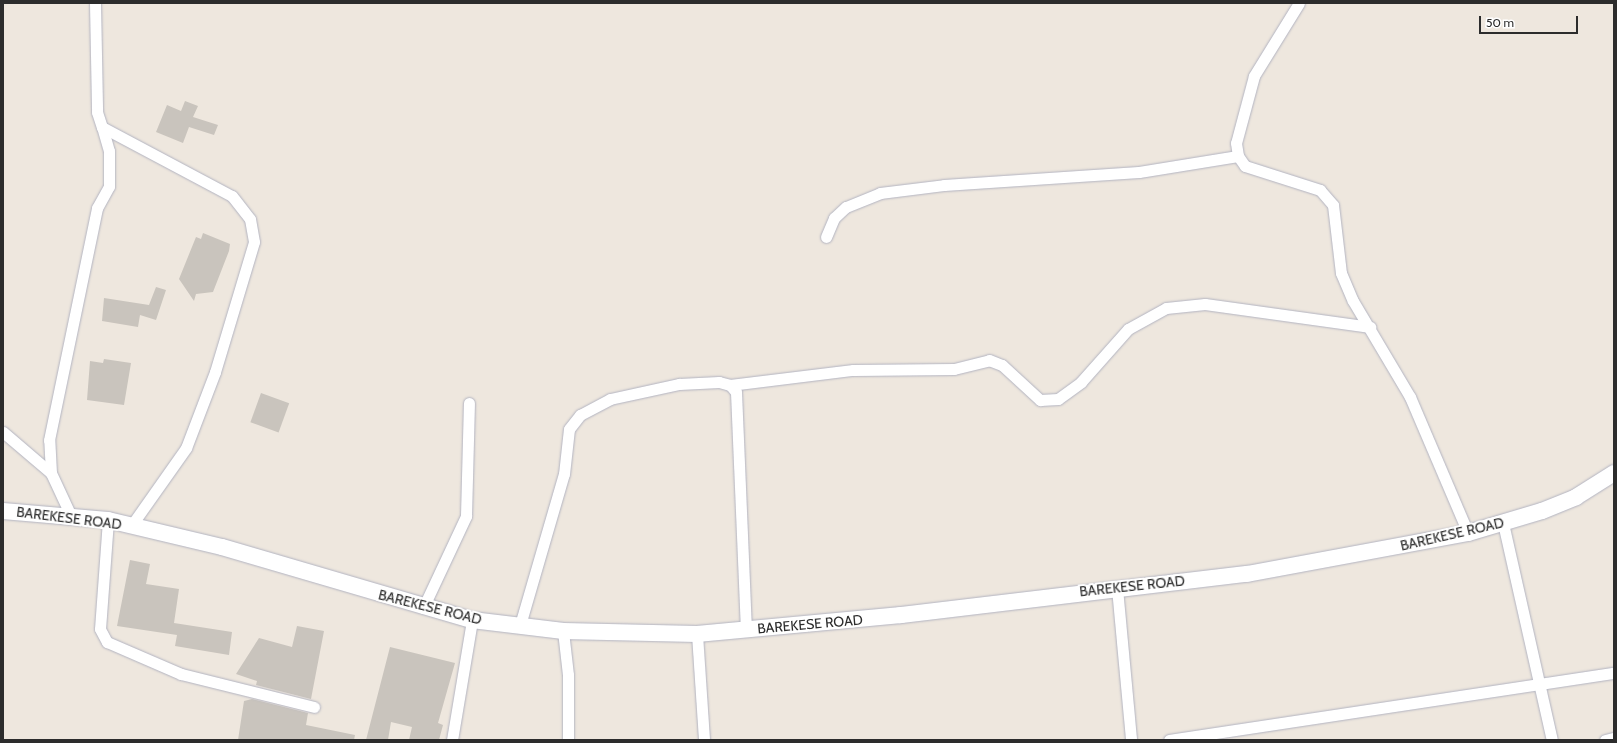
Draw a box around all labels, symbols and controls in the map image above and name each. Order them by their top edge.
scale bar [1481,8,1580,34]
text: 50 m [1486,15,1514,30]
street label: BAREKESE ROAD [15,503,123,533]
street label: BAREKESE ROAD [1399,514,1505,554]
street label: BAREKESE ROAD [1079,572,1185,600]
street label: BAREKESE ROAD [377,586,483,628]
street label: BAREKESE ROAD [757,611,863,637]

